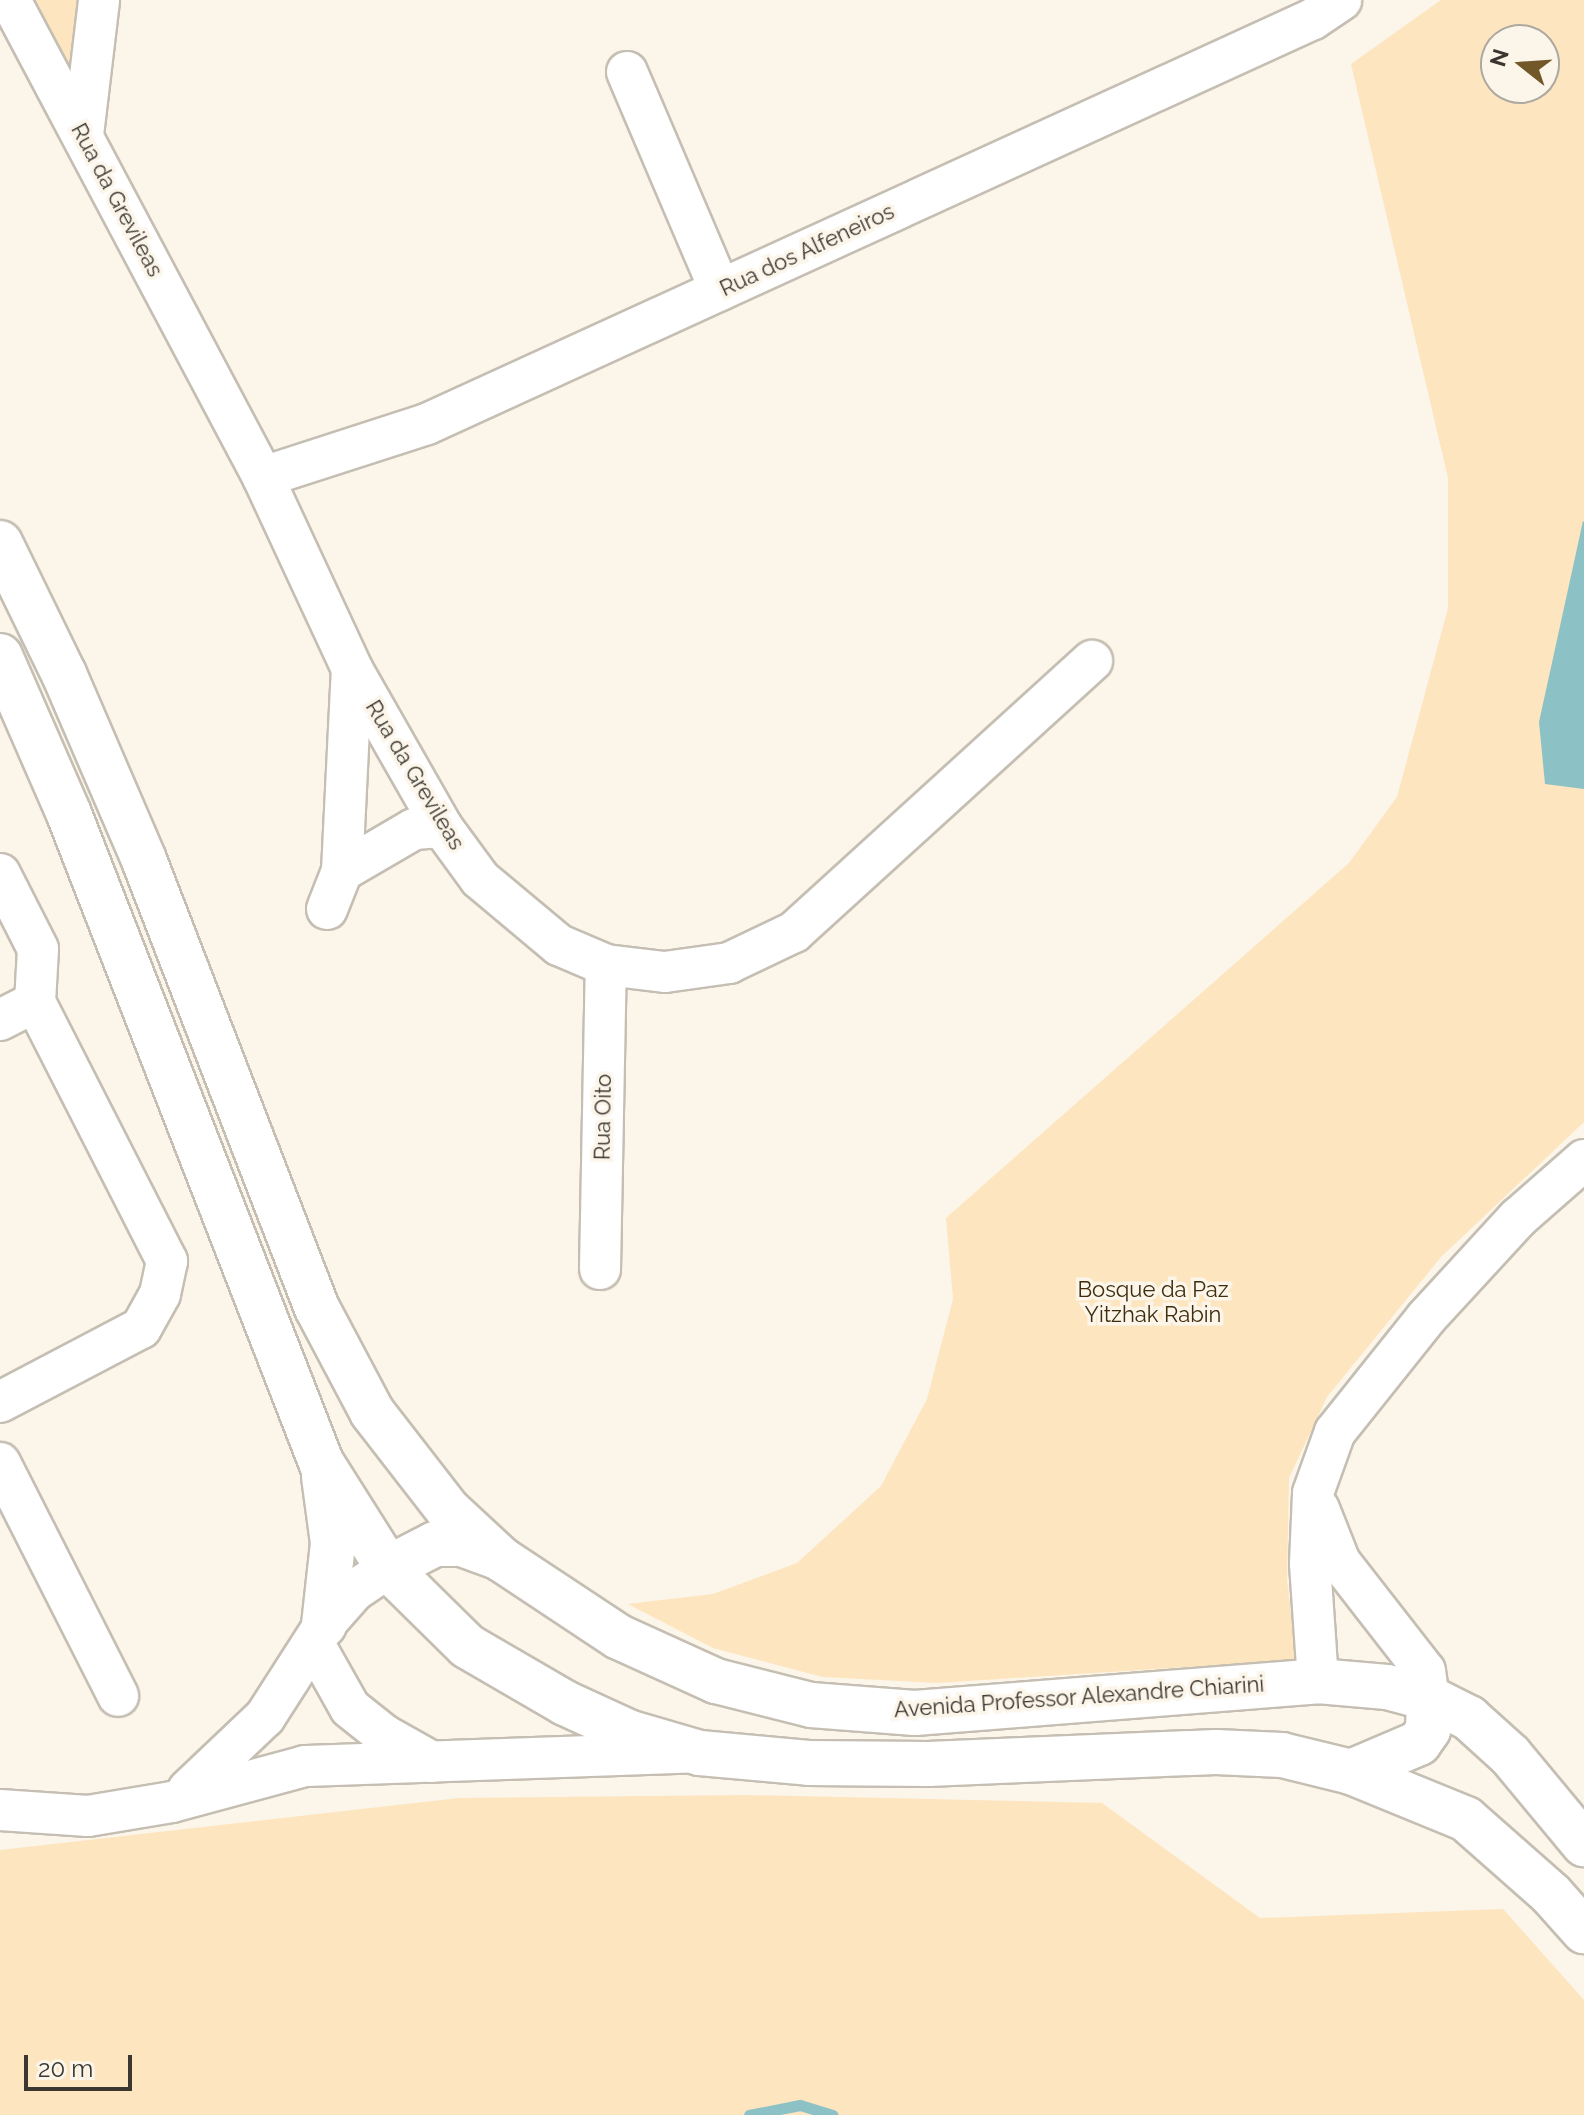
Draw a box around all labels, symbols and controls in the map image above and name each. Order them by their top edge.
north arrow [1480,24,1560,104]
text: N [1484,46,1514,69]
street label: Rua da Grevileas [65,119,169,281]
street label: Rua dos Alfeneiros [715,198,899,302]
street label: Rua da Grevileas [360,695,470,855]
street label: Rua Oito [589,1074,617,1160]
park label: Bosque da Paz Yitzhak Rabin [1077,1276,1229,1328]
street label: Avenida Professor Alexandre Chiarini [892,1671,1266,1723]
scale bar [28,2039,136,2089]
text: 20 m [38,2054,93,2083]

